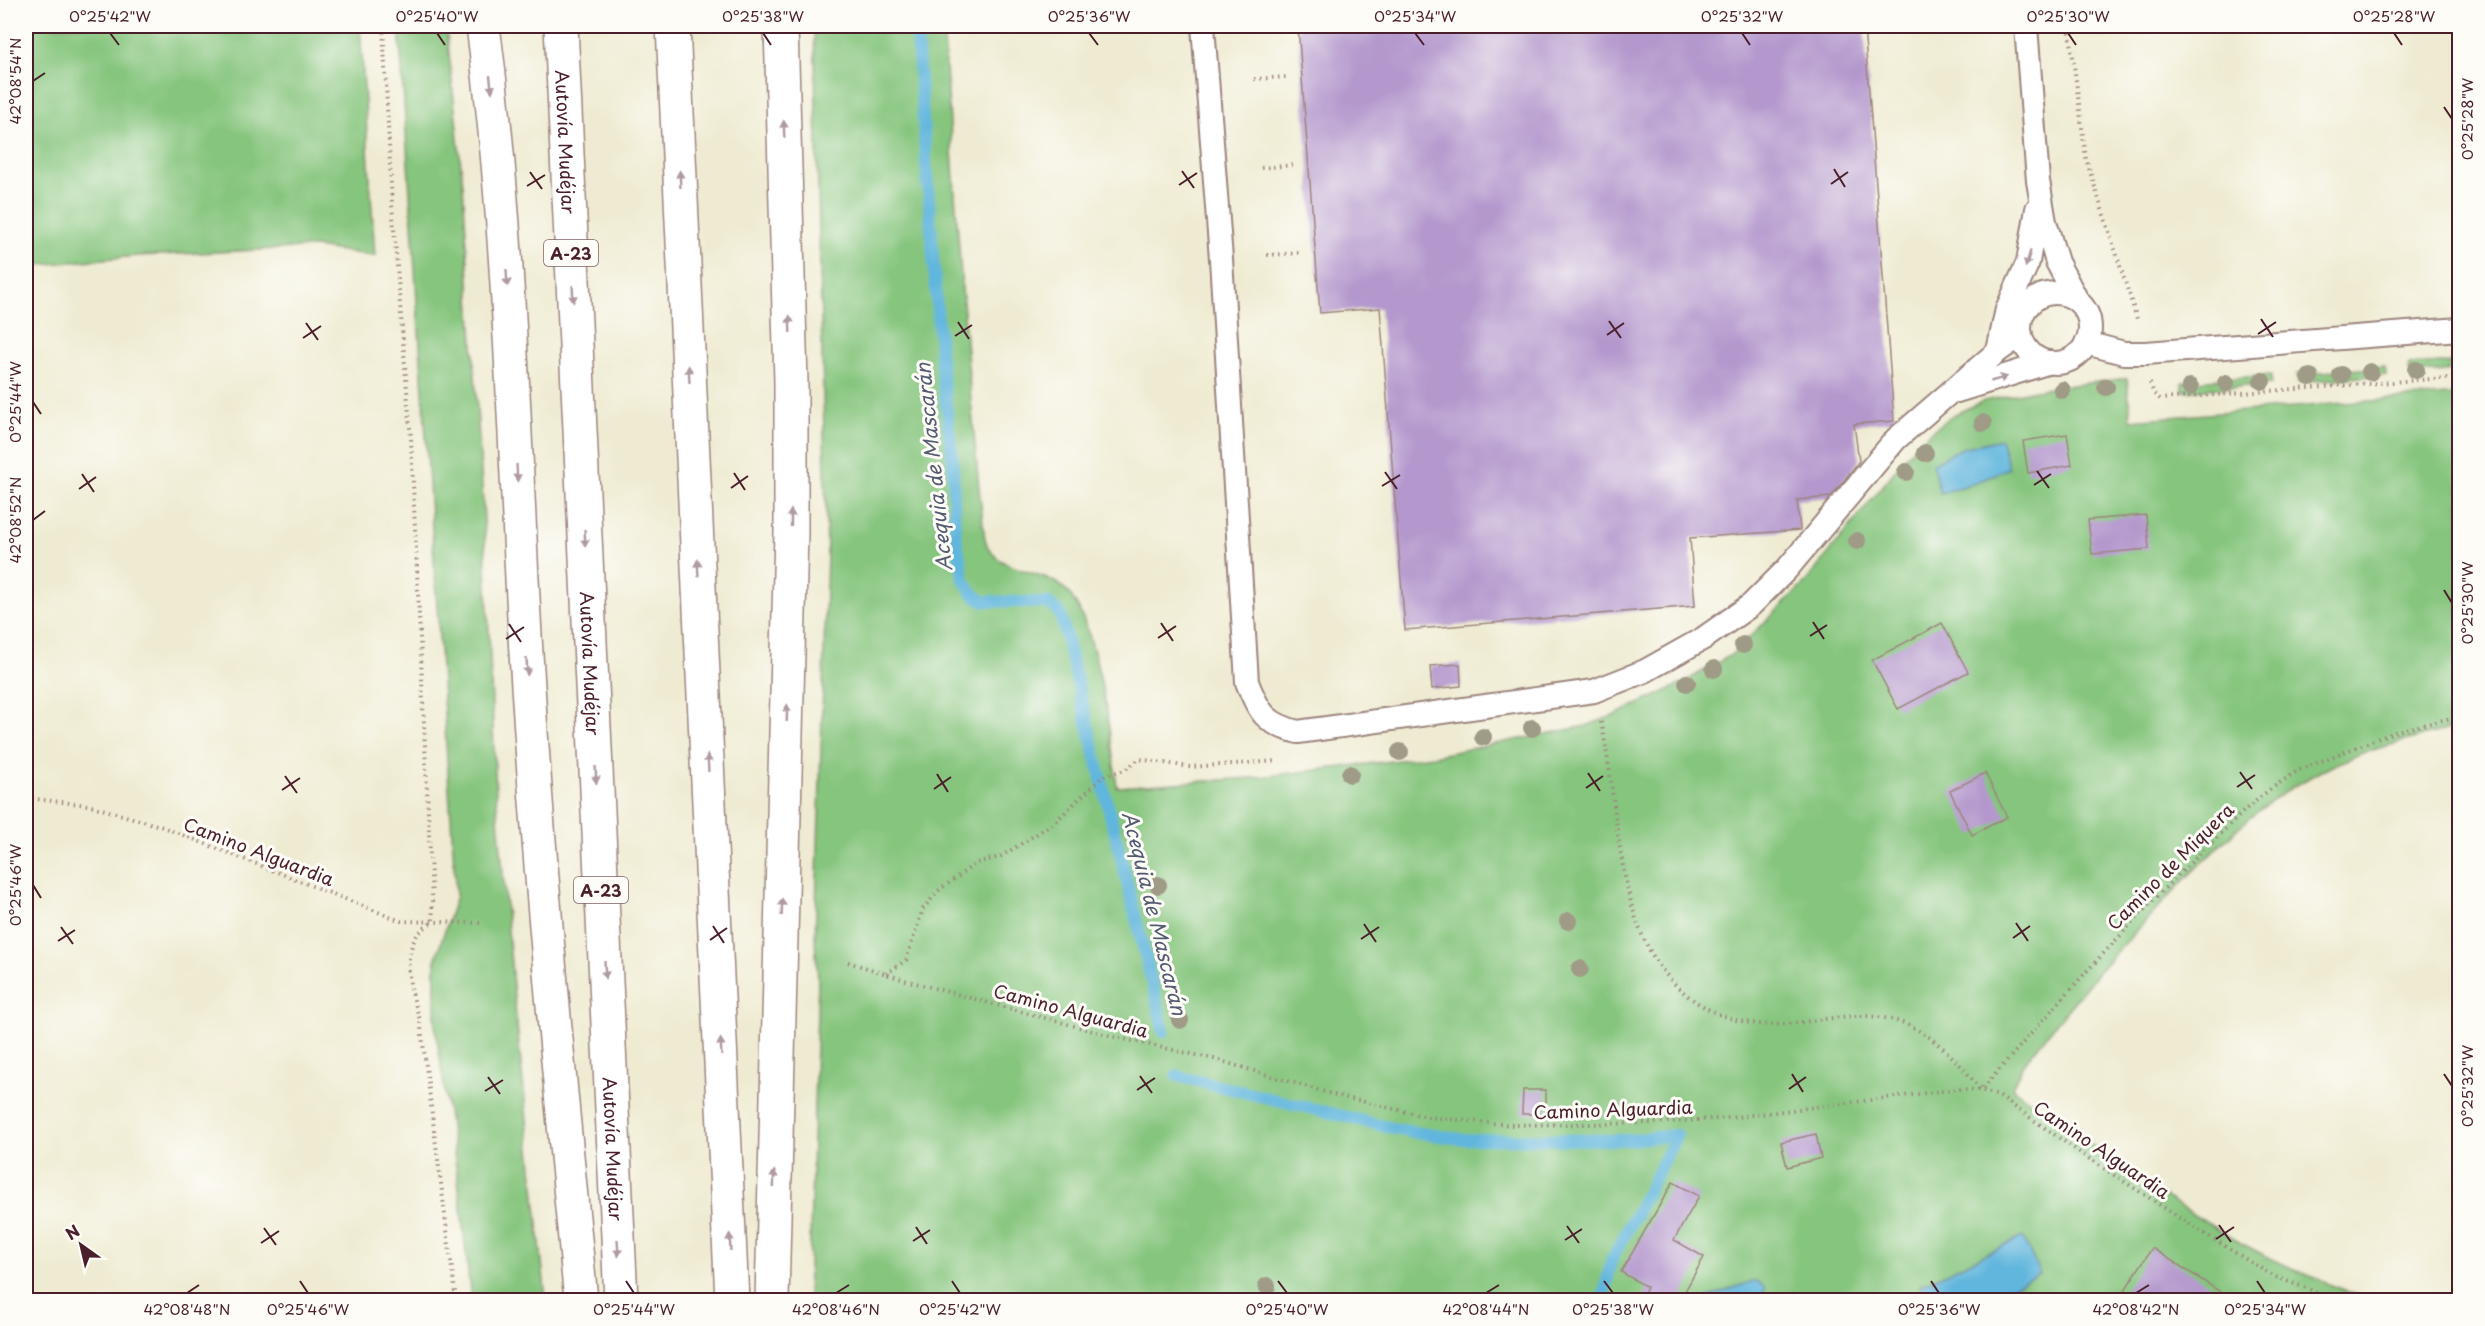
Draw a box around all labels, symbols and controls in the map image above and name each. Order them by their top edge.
text: 0°25'42"W [69,4,152,27]
text: 0°25'40"W [396,4,479,27]
text: 0°25'38"W [722,4,805,27]
text: 0°25'36"W [1048,4,1131,27]
text: 0°25'34"W [1374,4,1457,27]
text: 0°25'32"W [1701,4,1784,27]
text: 0°25'30"W [2026,4,2110,27]
text: 0°25'28"W [2353,4,2436,27]
text: 42°08'54"N [3,38,26,124]
street label: Autovía Mudéjar [550,69,583,215]
one-way arrow [486,74,495,93]
text: 0°25'28"W [2455,77,2478,160]
one-way arrow [779,119,789,138]
one-way arrow [675,169,684,188]
road number: A-23 [544,240,598,266]
one-way arrow [2023,250,2032,268]
one-way arrow [502,268,511,287]
one-way arrow [569,284,578,303]
one-way arrow [785,314,794,333]
text: 0°25'44"W [3,360,26,443]
water label: Acequia de Mascarán [907,360,959,573]
one-way arrow [685,364,694,383]
one-way arrow [1990,374,2008,383]
one-way arrow [513,463,522,482]
text: 42°08'52"N [3,476,26,564]
one-way arrow [786,508,796,527]
one-way arrow [580,529,590,548]
one-way arrow [694,559,703,578]
text: 0°25'30"W [2455,561,2478,645]
street label: Autovía Mudéjar [574,591,608,737]
one-way arrow [523,658,532,677]
one-way arrow [782,703,792,722]
one-way arrow [703,754,712,773]
one-way arrow [592,765,601,784]
street label: Camino de Miquera [2100,796,2240,936]
water label: Acequia de Mascarán [1115,808,1195,1019]
street label: Camino Alguardia [180,810,339,892]
text: 0°25'46"W [3,843,26,926]
road number: A-23 [574,877,628,903]
one-way arrow [777,898,786,917]
one-way arrow [601,960,610,979]
street label: Camino Alguardia [991,976,1152,1044]
one-way arrow [716,1038,725,1057]
text: 0°25'32"W [2455,1044,2478,1127]
street label: Autovía Mudéjar [597,1076,631,1222]
street label: Camino Alguardia [1533,1093,1694,1125]
street label: Camino Alguardia [2028,1093,2176,1205]
one-way arrow [769,1170,779,1189]
north arrow [51,1215,111,1275]
text: N [60,1218,84,1245]
one-way arrow [725,1233,734,1252]
one-way arrow [614,1239,623,1258]
text: 42°08'48"N [144,1297,230,1320]
text: 0°25'46"W [267,1297,350,1320]
text: 0°25'44"W [593,1297,676,1320]
text: 42°08'46"N [792,1297,880,1320]
text: 0°25'42"W [919,1297,1002,1320]
text: 0°25'40"W [1246,1297,1329,1320]
text: 42°08'44"N [1442,1297,1530,1320]
text: 0°25'38"W [1572,1297,1655,1320]
text: 0°25'36"W [1898,1297,1981,1320]
text: 42°08'42"N [2092,1297,2180,1320]
text: 0°25'34"W [2224,1297,2307,1320]

